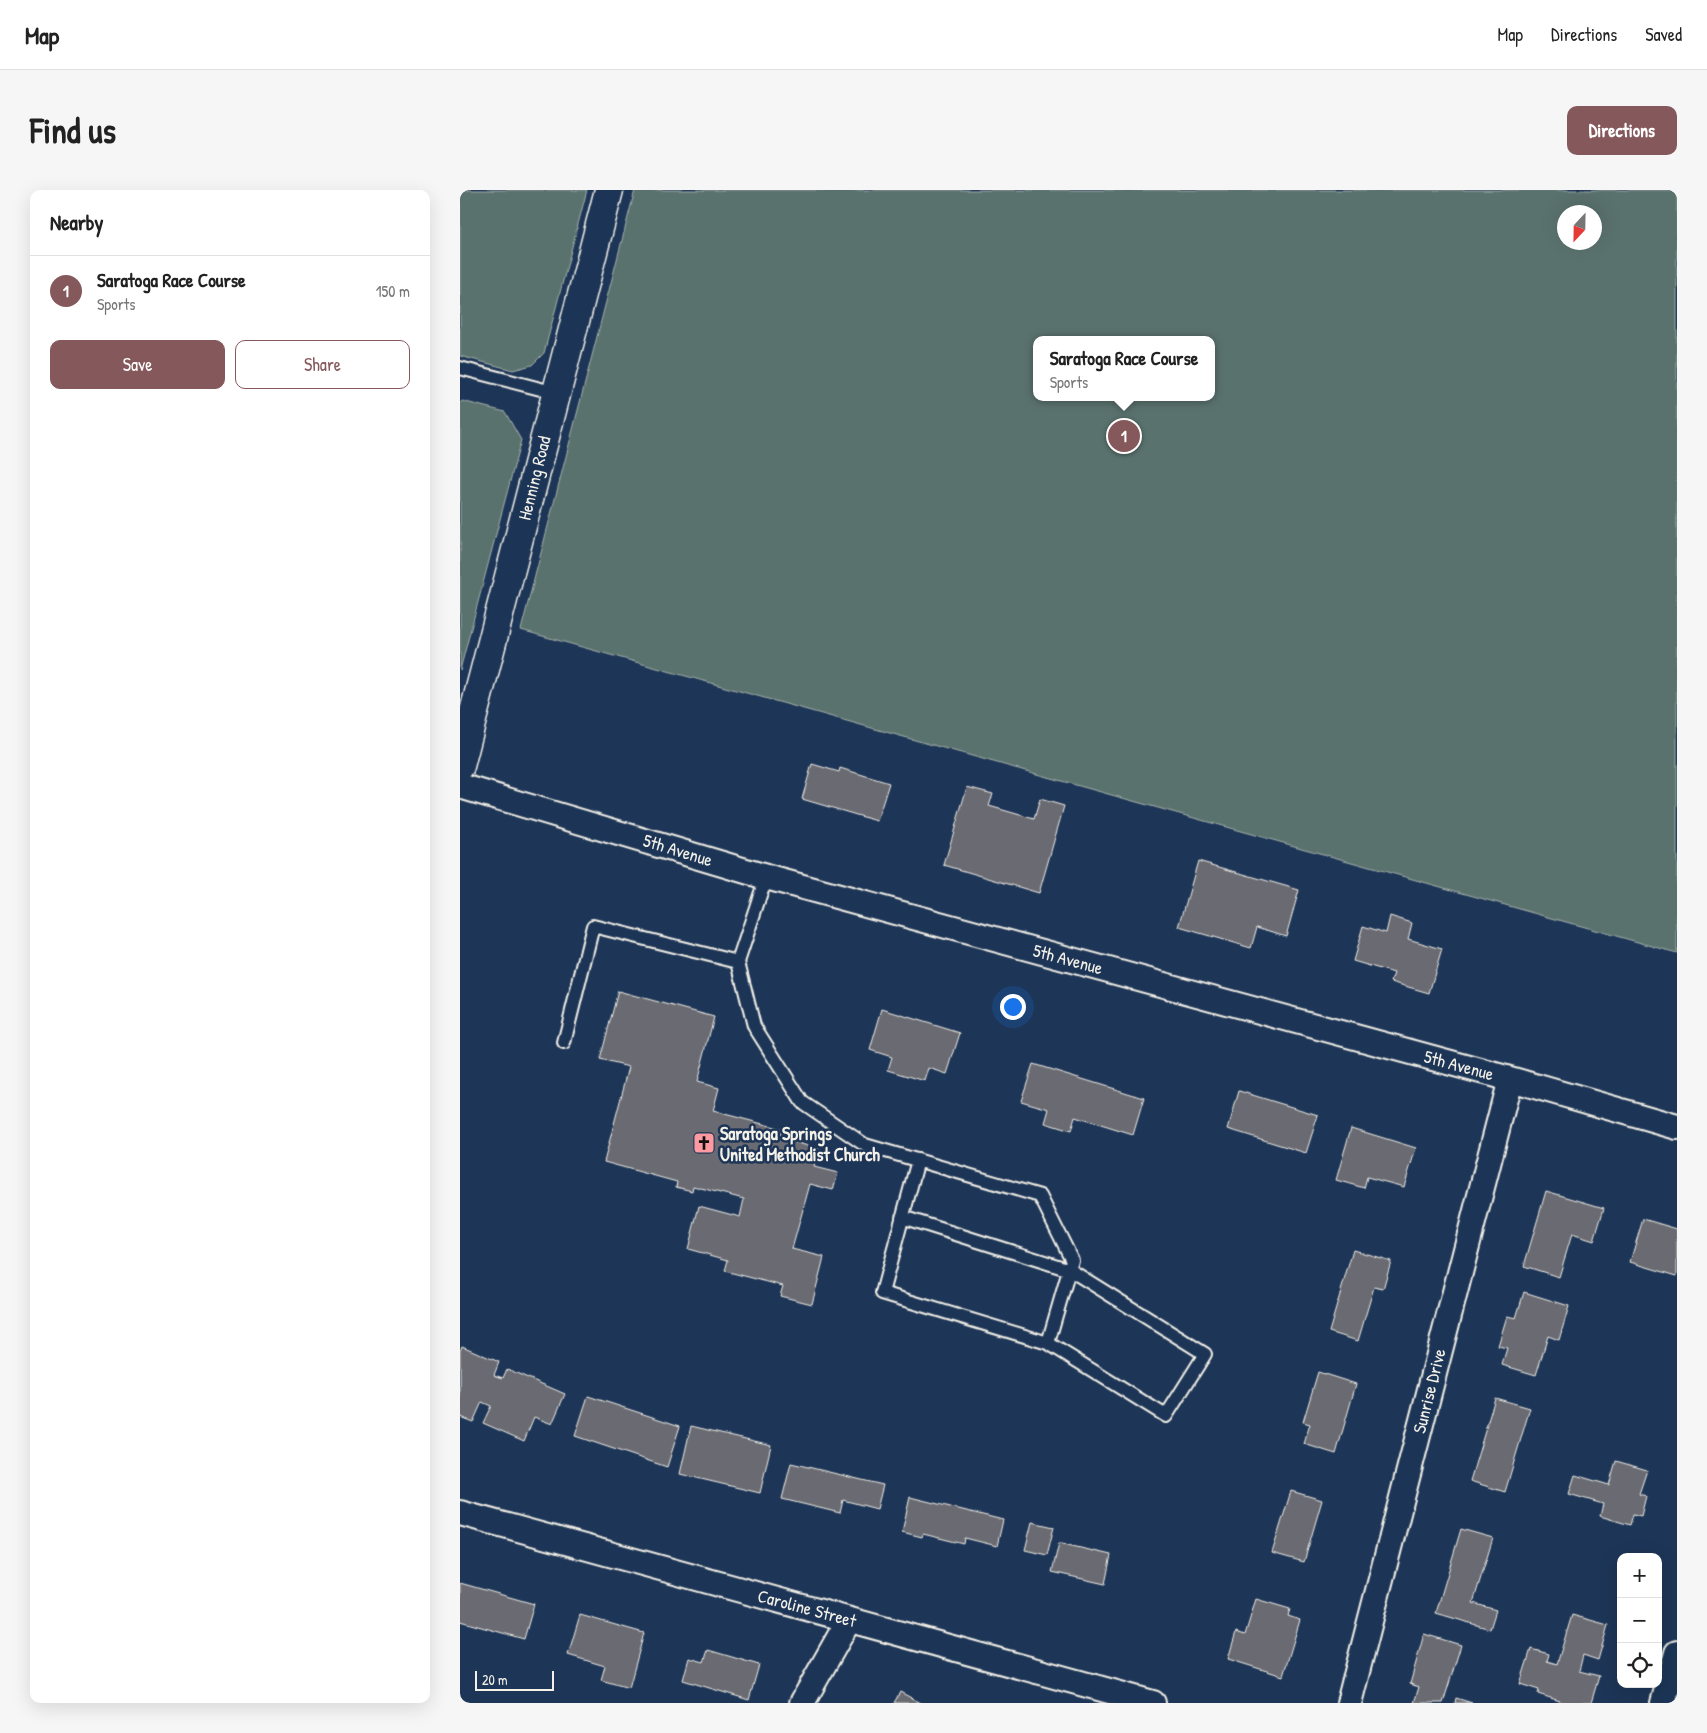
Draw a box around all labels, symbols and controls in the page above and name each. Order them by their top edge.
text: Map [25,19,59,51]
text: Map [1498,22,1523,47]
text: Directions [1551,22,1617,47]
text: Saved [1645,22,1682,47]
button: Directions [1567,106,1677,155]
text: Find us [30,107,116,154]
north arrow [1557,205,1602,250]
text: Nearby [50,208,103,237]
text: Saratoga Race Course [97,267,246,293]
text: 1 [63,280,69,302]
text: 150 m [376,280,410,302]
text: Sports [97,293,135,315]
popup [1033,336,1215,401]
button: Save [50,340,225,389]
button: Share [235,340,410,389]
text: Saratoga Race Course [1050,345,1198,371]
text: Sports [1050,371,1088,393]
pin: 1 [1108,417,1140,455]
street label: Henning Road [512,433,556,523]
street label: 5th Avenue [640,828,716,872]
street label: 5th Avenue [1030,938,1106,980]
your location [1000,994,1026,1020]
street label: 5th Avenue [1421,1044,1497,1086]
place label: Saratoga Springs United Methodist Church [720,1121,880,1167]
church icon: Saratoga Springs United Methodist Church [692,1131,716,1155]
street label: Sunrise Drive [1406,1346,1452,1436]
map controls [1617,1553,1662,1688]
button: + [1617,1553,1662,1598]
street label: Caroline Street [755,1583,860,1633]
button: − [1617,1598,1662,1643]
button: locate [1617,1643,1662,1688]
scale bar [475,1668,554,1691]
text: 20 m [482,1670,508,1689]

